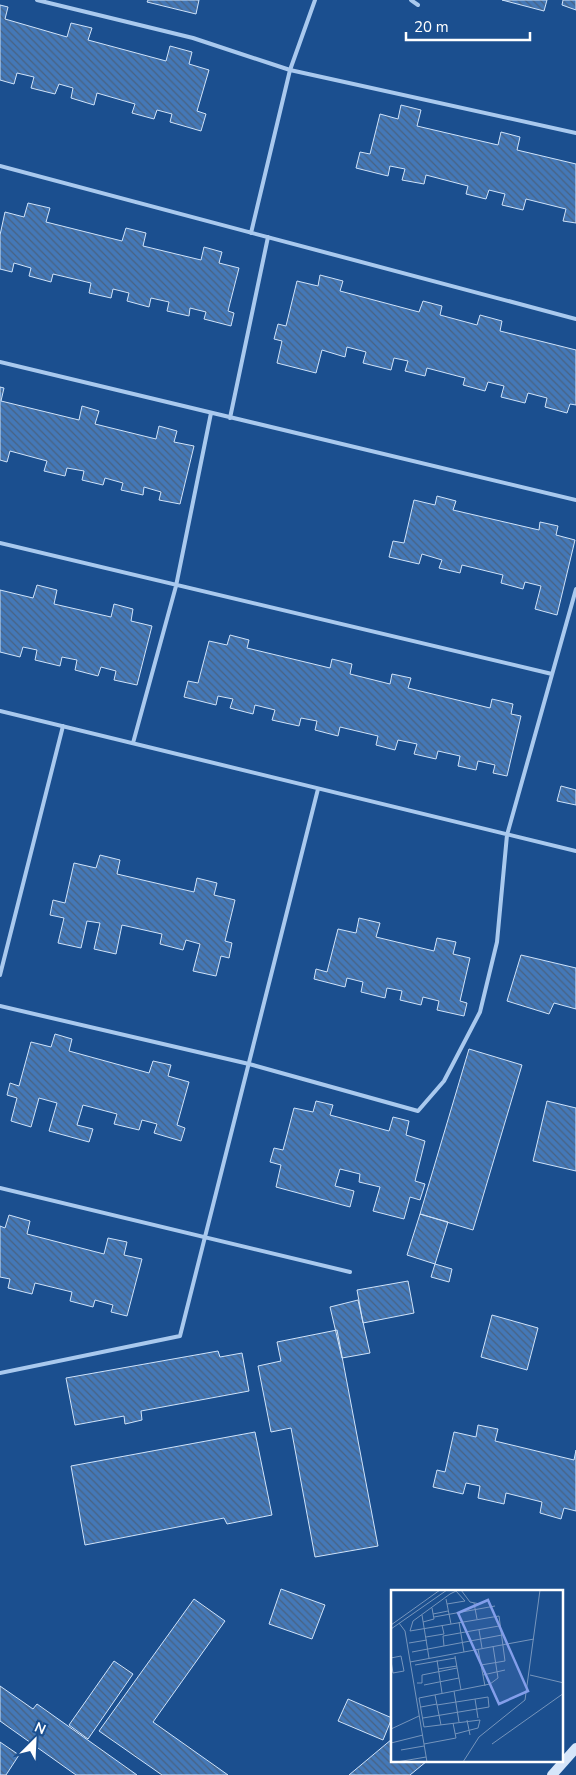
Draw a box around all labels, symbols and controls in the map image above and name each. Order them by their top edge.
scale bar [406,10,530,42]
text: 20 m [414,17,449,37]
inset map [391,1590,564,1762]
north arrow [10,1715,60,1765]
text: N [31,1718,49,1739]

